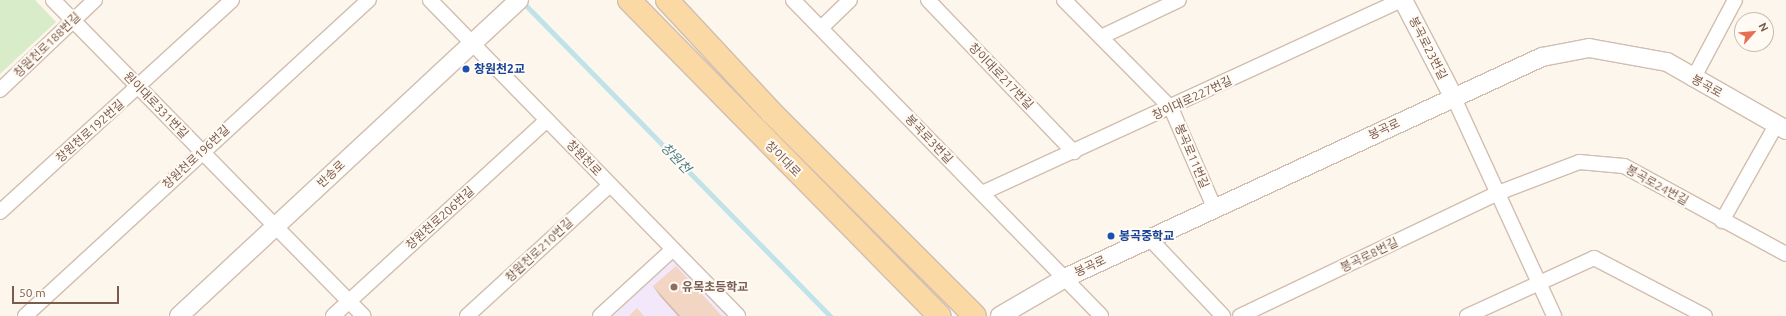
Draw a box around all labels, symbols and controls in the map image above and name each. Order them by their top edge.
street label: 창원천로188번길 [11,10,83,80]
north arrow [1734,12,1774,52]
street label: 봉곡로23번길 [1406,14,1450,82]
text: N [1757,21,1771,33]
street label: 창이대로217번길 [966,40,1036,112]
place label: 창원천2교 [474,62,525,76]
marker: 창원천2교 [461,64,471,74]
street label: 원이대로331번길 [121,69,191,141]
street label: 봉곡로 [1689,72,1725,100]
street label: 창이대로227번길 [1150,73,1234,123]
street label: 창원천로192번길 [53,97,127,165]
street label: 봉곡로3번길 [902,112,956,166]
street label: 봉곡로 [1366,115,1402,143]
street label: 창원천로196번길 [159,122,233,192]
street label: 봉곡로11번길 [1172,122,1212,190]
street label: 창원천로 [563,137,605,179]
street label: 창이대로 [762,138,804,180]
water label: 창원천 [658,140,694,176]
street label: 반송로 [314,157,348,191]
street label: 봉곡로24번길 [1623,162,1691,208]
street label: 창원천로206번길 [403,184,477,252]
street label: 창원천로210번길 [502,215,576,285]
place label: 봉곡중학교 [1119,229,1174,243]
marker: 봉곡중학교 [1106,231,1116,241]
street label: 봉곡로8번길 [1338,235,1400,275]
street label: 봉곡로 [1072,252,1108,280]
scale bar [14,278,121,304]
place label: 유목초등학교 [682,280,748,294]
marker: 유목초등학교 [669,282,679,292]
text: 50 m [19,286,46,299]

